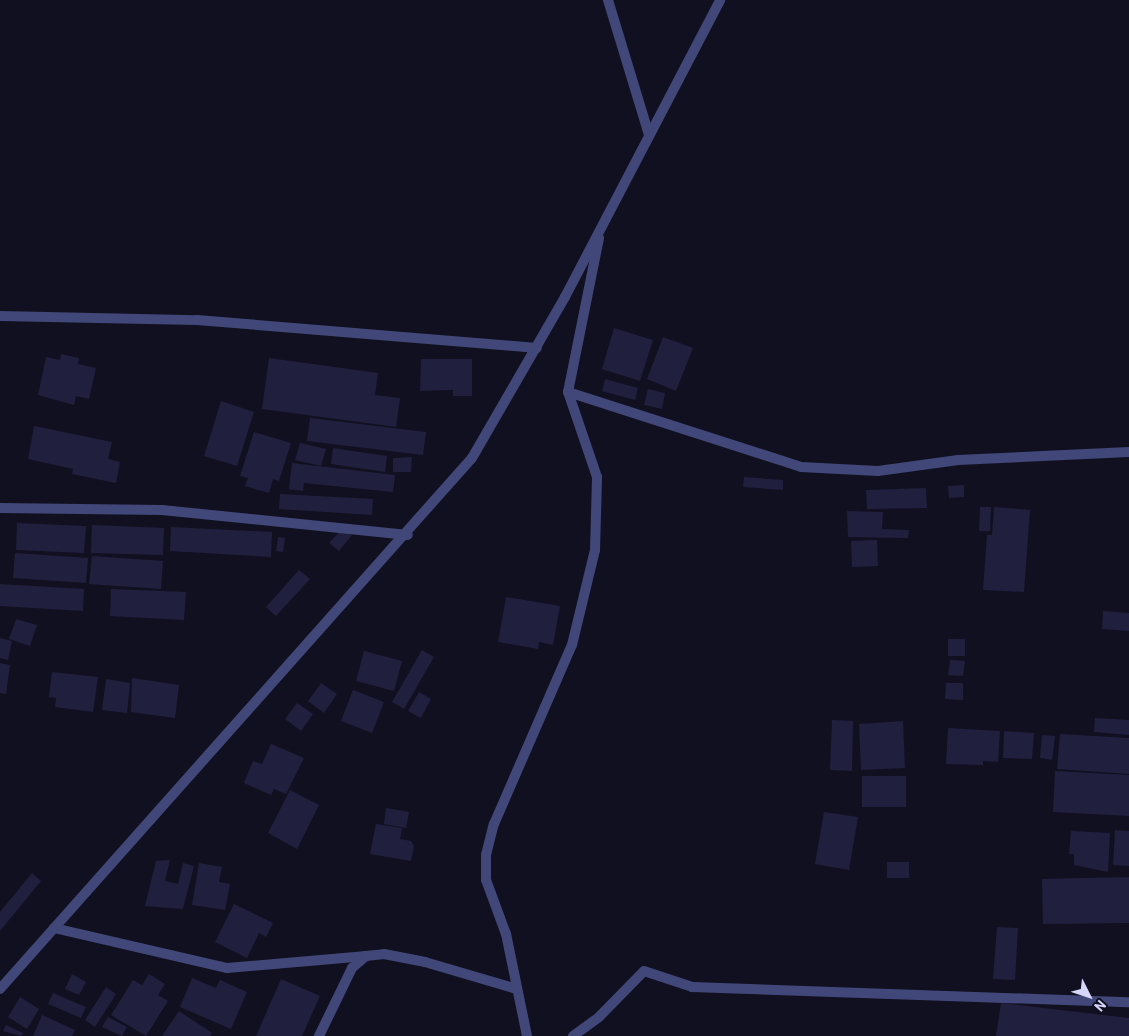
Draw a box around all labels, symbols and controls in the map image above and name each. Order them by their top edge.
north arrow [1064,971,1114,1021]
text: N [1091,997,1110,1015]

